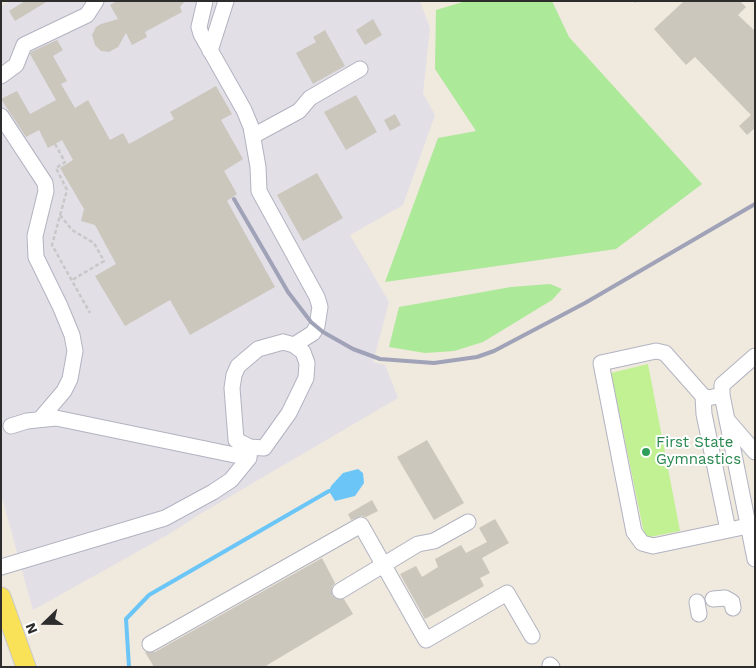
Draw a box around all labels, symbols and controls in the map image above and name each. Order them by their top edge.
place label: First State Gymnastics [656,434,741,469]
marker: First State Gymnastics [640,446,652,458]
north arrow [20,598,70,648]
text: N [22,621,40,636]

